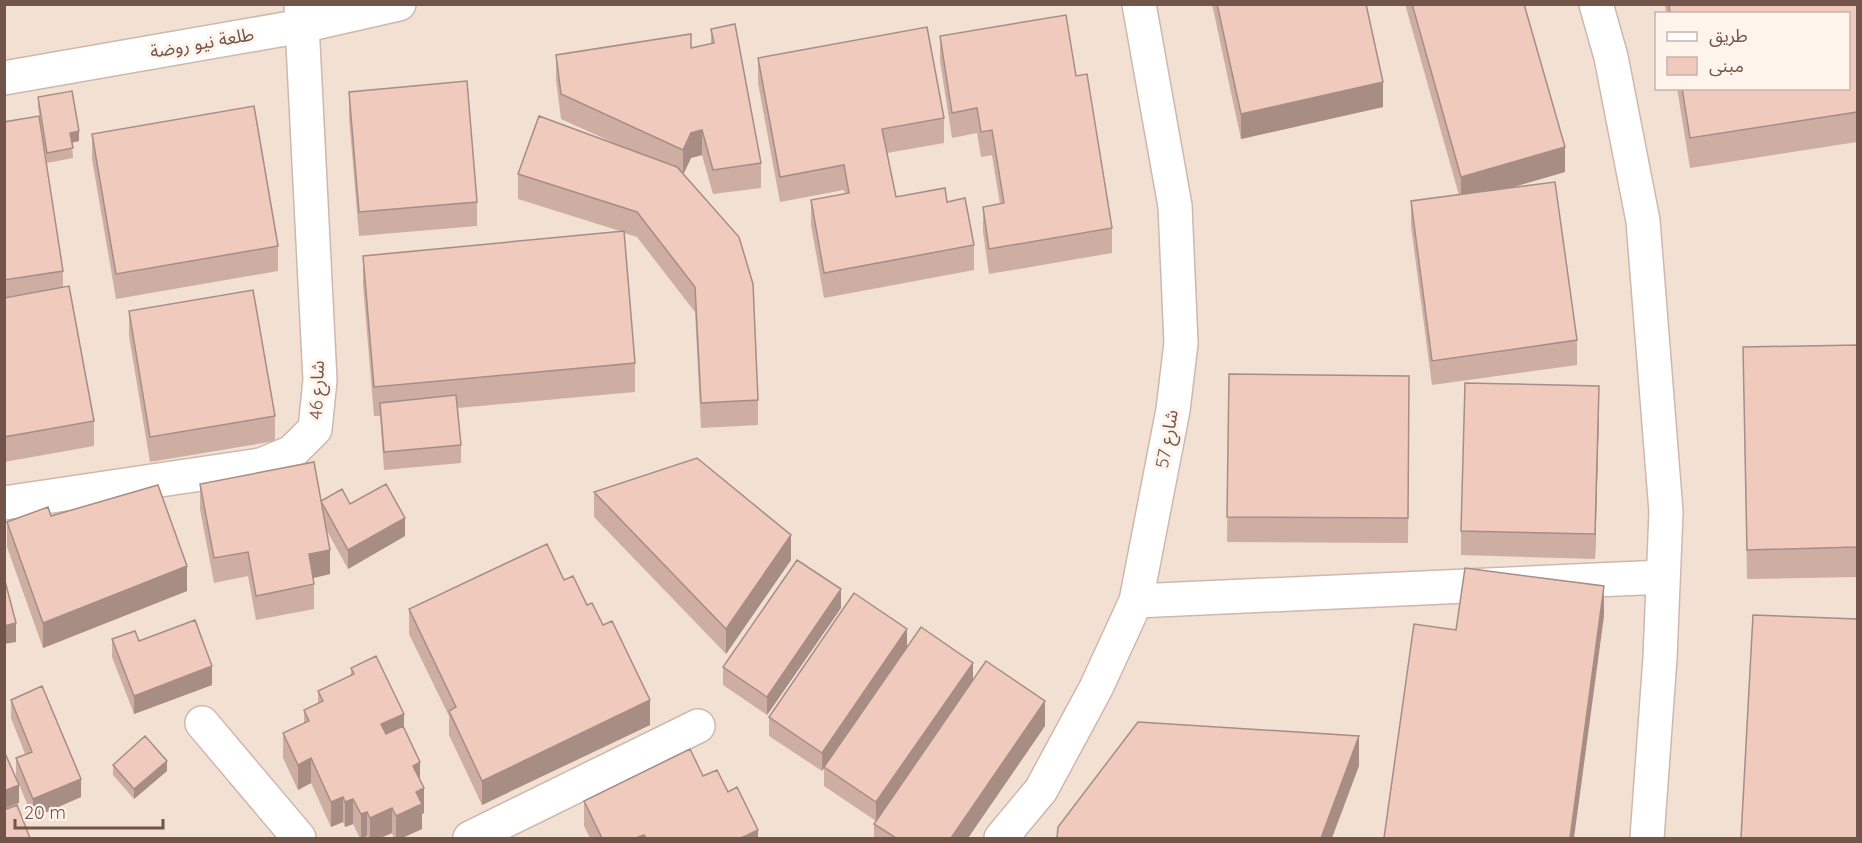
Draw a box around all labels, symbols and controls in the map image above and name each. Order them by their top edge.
legend [1655,12,1850,90]
street label: طلعة نيو روضة [148,22,256,63]
text: طريق [1709,24,1748,47]
text: مبنى [1709,54,1744,77]
street label: شارع 46 [304,360,332,420]
street label: شارع 57 [1150,408,1186,471]
scale bar [15,792,164,830]
text: 20 m [24,801,66,824]

